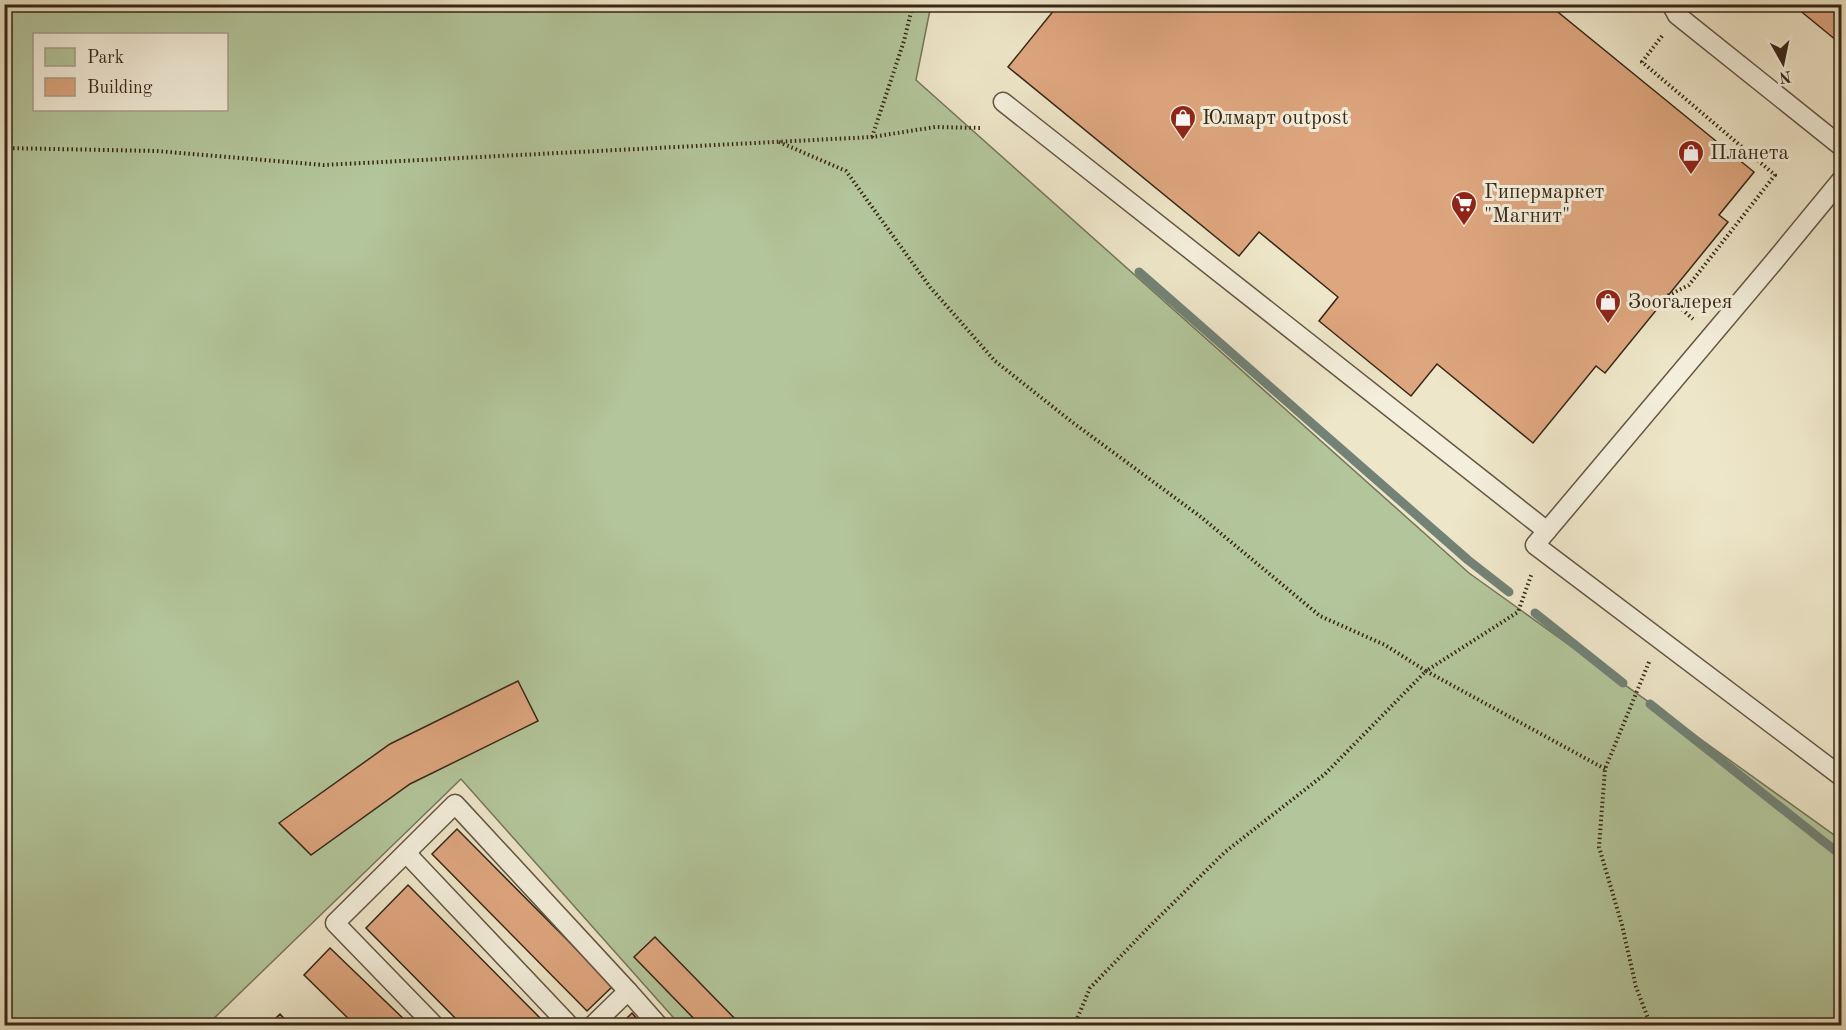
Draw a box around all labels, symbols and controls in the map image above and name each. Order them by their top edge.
legend [33,33,228,111]
north arrow [1753,33,1813,93]
text: Park [87,49,124,67]
text: N [1777,67,1792,85]
text: Building [87,79,153,97]
shop icon: Юлмарт outpost [1168,103,1198,141]
place label: Юлмарт outpost [1202,108,1349,129]
shop icon: Планета [1676,138,1706,176]
place label: Планета [1710,143,1789,164]
place label: Гипермаркет "Магнит" [1484,182,1605,227]
supermarket icon: Гипермаркет "Магнит" [1449,189,1479,227]
shop icon: Зоогалерея [1593,287,1623,325]
place label: Зоогалерея [1628,292,1733,313]

